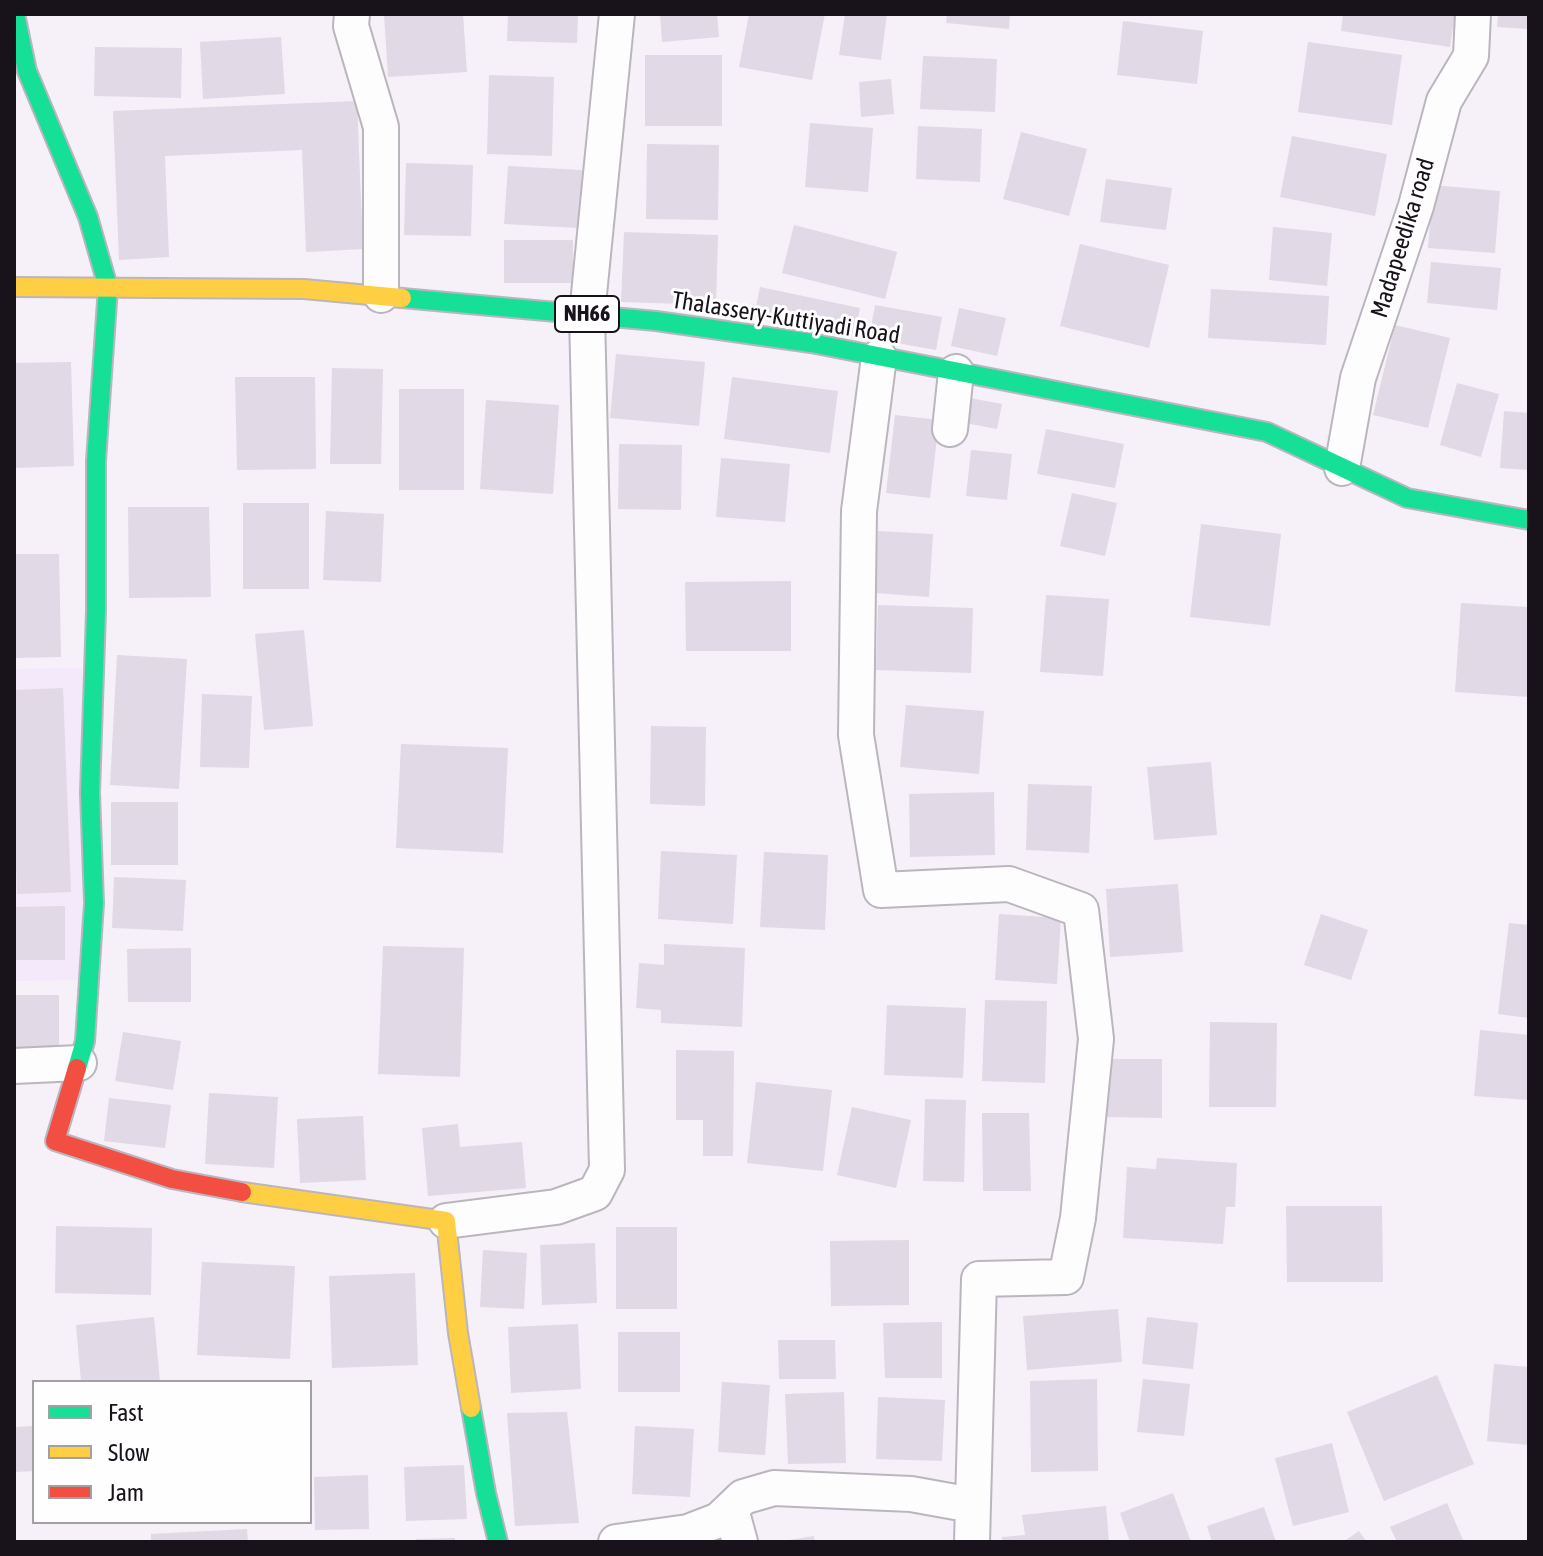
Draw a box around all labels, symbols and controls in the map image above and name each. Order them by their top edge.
street label: Madapeedika road [1365,155,1441,321]
street label: Thalassery-Kuttiyadi Road [670,286,902,350]
road number: NH66 [555,296,619,332]
legend [32,1380,312,1524]
text: Fast [108,1399,144,1426]
text: Slow [108,1439,150,1466]
text: Jam [108,1479,144,1506]

